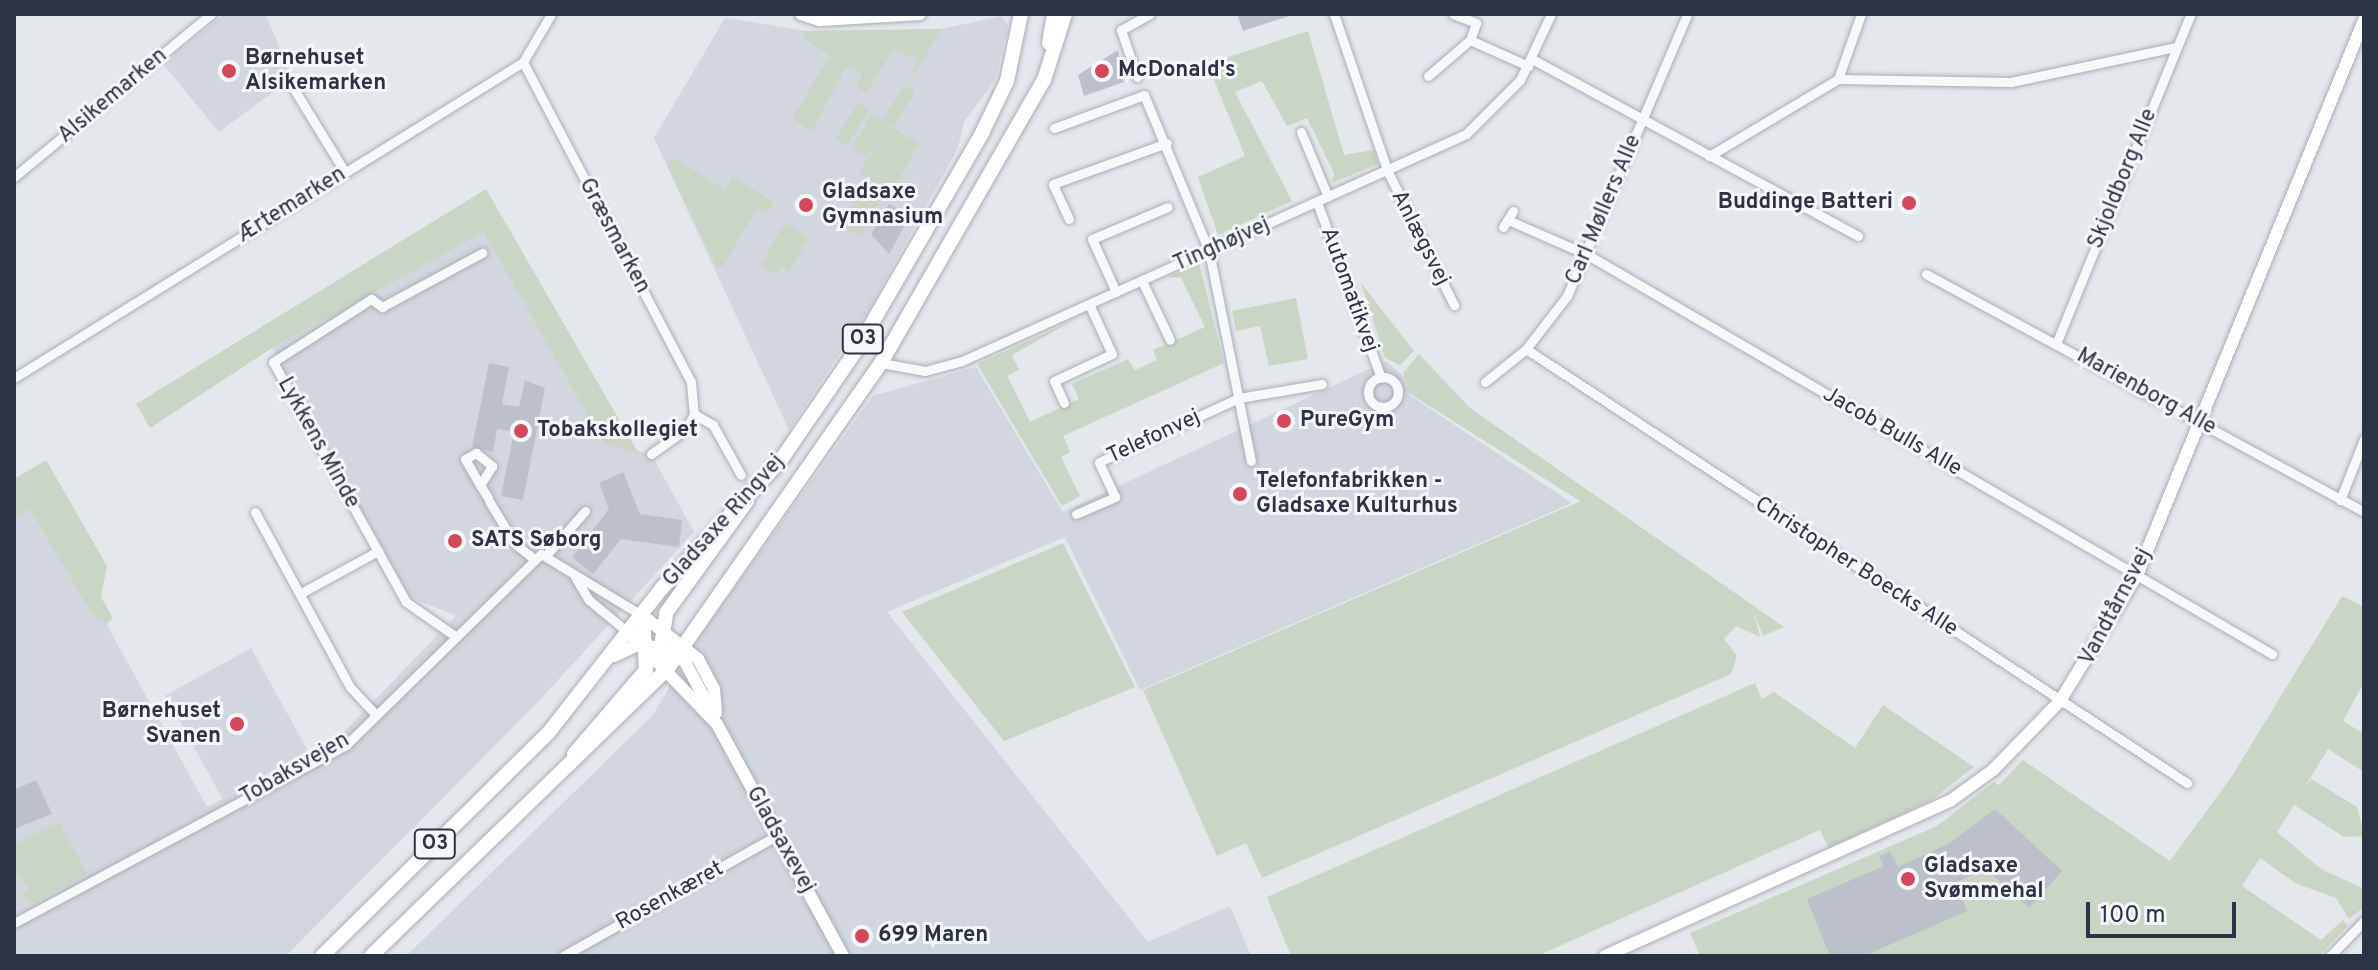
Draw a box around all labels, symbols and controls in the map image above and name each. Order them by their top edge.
street label: Alsikemarken [53,43,173,149]
place label: Børnehuset Alsikemarken [245,45,386,96]
place label: McDonald's [1118,58,1236,84]
marker: Børnehuset Alsikemarken [220,62,238,80]
marker: McDonald's [1093,62,1111,80]
street label: Skjoldborg Alle [2083,105,2163,253]
street label: Carl Møllers Alle [1560,131,1648,289]
street label: Ærtemarken [233,161,351,249]
street label: Græsmarken [573,174,655,298]
place label: Gladsaxe Gymnasium [822,179,943,230]
street label: Anlægsvej [1385,186,1455,290]
place label: Buddinge Batteri [1718,190,1893,216]
marker: Buddinge Batteri [1900,194,1918,212]
marker: Gladsaxe Gymnasium [797,196,815,214]
street label: Tinghøjvej [1170,212,1274,278]
street label: Automatikvej [1314,224,1384,356]
road number: O3 [841,323,885,355]
street label: Marienborg Alle [2071,343,2221,441]
street label: Lykkens Minde [271,373,365,513]
street label: Jacob Bulls Alle [1817,381,1967,483]
street label: Telefonvej [1103,404,1205,470]
place label: PureGym [1300,408,1394,434]
marker: PureGym [1275,412,1293,430]
place label: Tobakskollegiet [537,418,698,444]
marker: Tobakskollegiet [512,422,530,440]
street label: Gladsaxe Ringvej [658,449,790,593]
place label: Telefonfabrikken - Gladsaxe Kulturhus [1256,468,1458,520]
marker: Telefonfabrikken - Gladsaxe Kulturhus [1231,485,1249,503]
street label: Christopher Boecks Alle [1749,491,1963,643]
place label: SATS Søborg [471,528,601,554]
marker: SATS Søborg [446,532,464,550]
street label: Vandtårnsvej [2074,544,2158,670]
place label: Børnehuset Svanen [102,698,221,750]
marker: Børnehuset Svanen [228,715,246,733]
street label: Tobaksvejen [236,727,354,811]
street label: Gladsaxevej [740,782,820,898]
road number: O3 [413,828,457,860]
place label: Gladsaxe Svømmehal [1924,853,2044,904]
street label: Rosenkæret [612,856,728,936]
marker: Gladsaxe Svømmehal [1899,870,1917,888]
scale bar [2090,886,2240,936]
text: 100 m [2100,901,2166,931]
place label: 699 Maren [878,923,988,949]
marker: 699 Maren [853,927,871,945]

